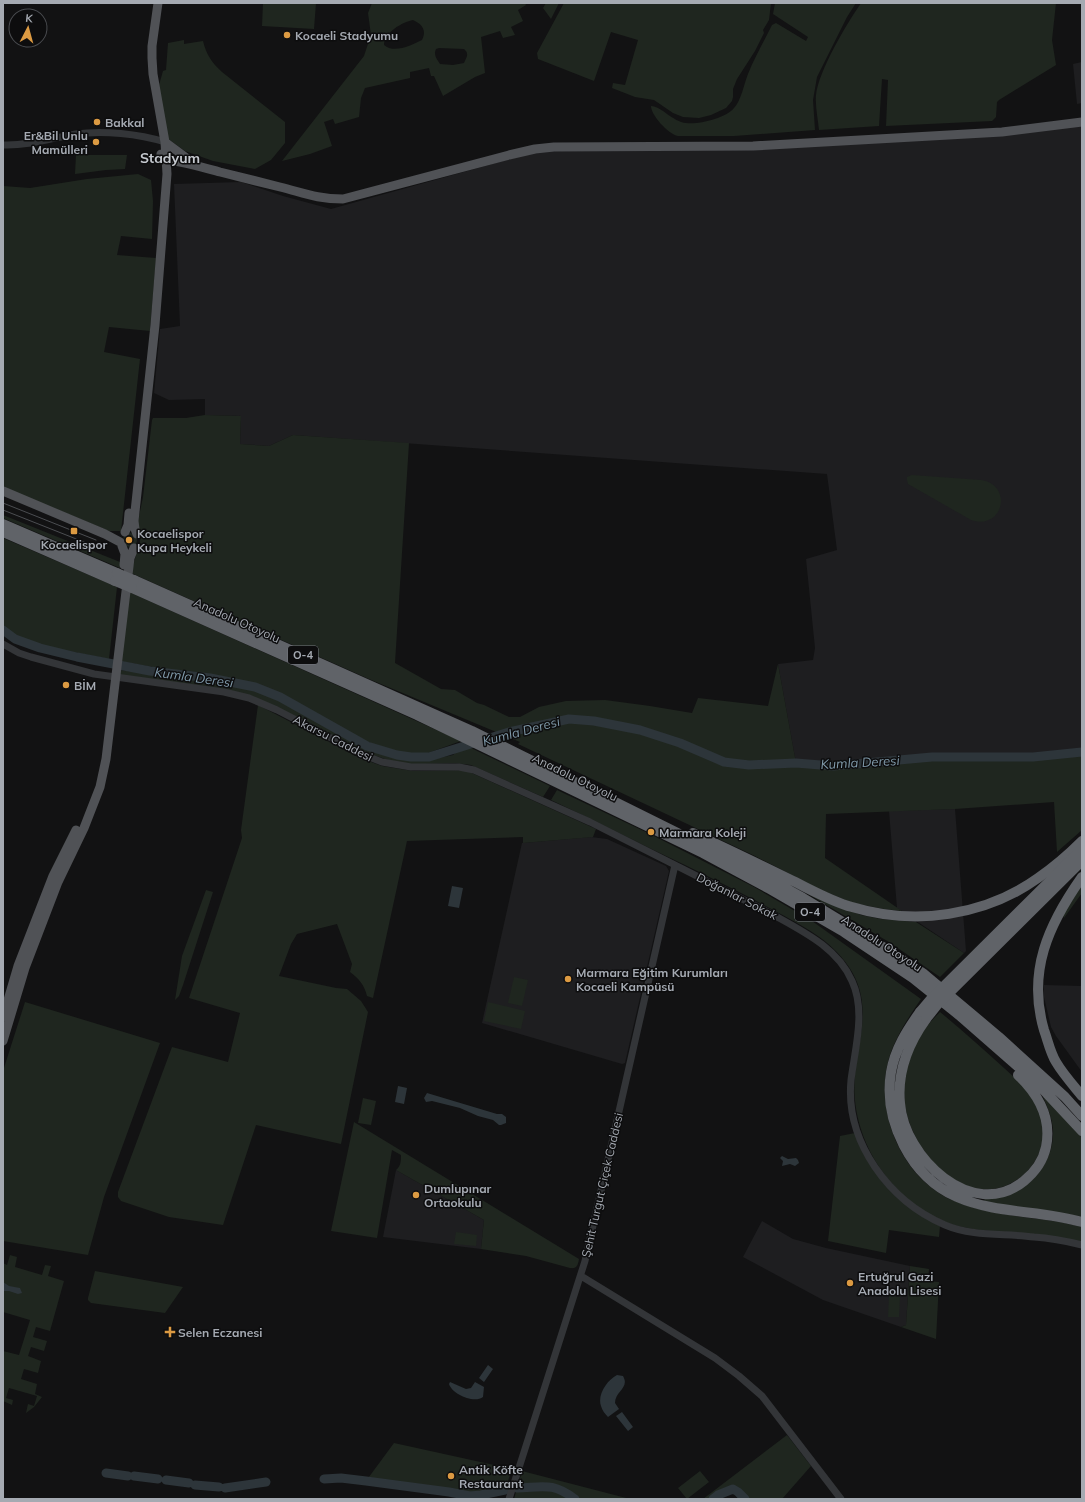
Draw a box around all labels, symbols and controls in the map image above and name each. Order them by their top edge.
north arrow [8,8,48,48]
text: K [25,11,34,25]
place label: Kocaeli Stadyumu [295,28,398,43]
marker: Kocaeli Stadyumu [282,30,292,40]
place label: Bakkal [105,115,144,130]
marker: Bakkal [92,117,102,127]
place label: Er&Bil Unlu Mamülleri [24,128,88,157]
marker: Er&Bil Unlu Mamülleri [91,137,101,147]
district label: Stadyum [140,149,200,167]
marker: Kocaelispor [69,526,79,536]
place label: Kocaelispor Kupa Heykeli [137,526,212,555]
marker: Kocaelispor Kupa Heykeli [124,535,134,545]
place label: Kocaelispor [41,537,108,552]
street label: Anadolu Otoyolu [191,594,283,646]
road number: O-4 [288,646,318,664]
water label: Kumla Deresi [154,664,235,691]
place label: BİM [74,678,96,693]
marker: BİM [61,680,71,690]
street label: Akarsu Caddesi [291,711,375,765]
water label: Kumla Deresi [481,713,562,749]
street label: Anadolu Otoyolu [530,750,620,804]
water label: Kumla Deresi [820,752,901,772]
place label: Marmara Koleji [659,825,746,840]
marker: Marmara Koleji [646,827,656,837]
street label: Doğanlar Sokak [694,869,781,923]
road number: O-4 [795,903,825,921]
street label: Anadolu Otoyolu [839,911,925,975]
place label: Marmara Eğitim Kurumları Kocaeli Kampüsü [576,965,728,994]
marker: Marmara Eğitim Kurumları Kocaeli Kampüsü [563,974,573,984]
street label: Şehit Turgut Çiçek Caddesi [578,1111,626,1259]
place label: Dumlupınar Ortaokulu [424,1181,492,1210]
marker: Dumlupınar Ortaokulu [411,1190,421,1200]
place label: Ertuğrul Gazi Anadolu Lisesi [858,1269,941,1298]
marker: Ertuğrul Gazi Anadolu Lisesi [845,1278,855,1288]
place label: Selen Eczanesi [178,1325,262,1340]
marker: Selen Eczanesi [165,1327,175,1337]
place label: Antik Köfte Restaurant [459,1462,523,1491]
marker: Antik Köfte Restaurant [446,1471,456,1481]

